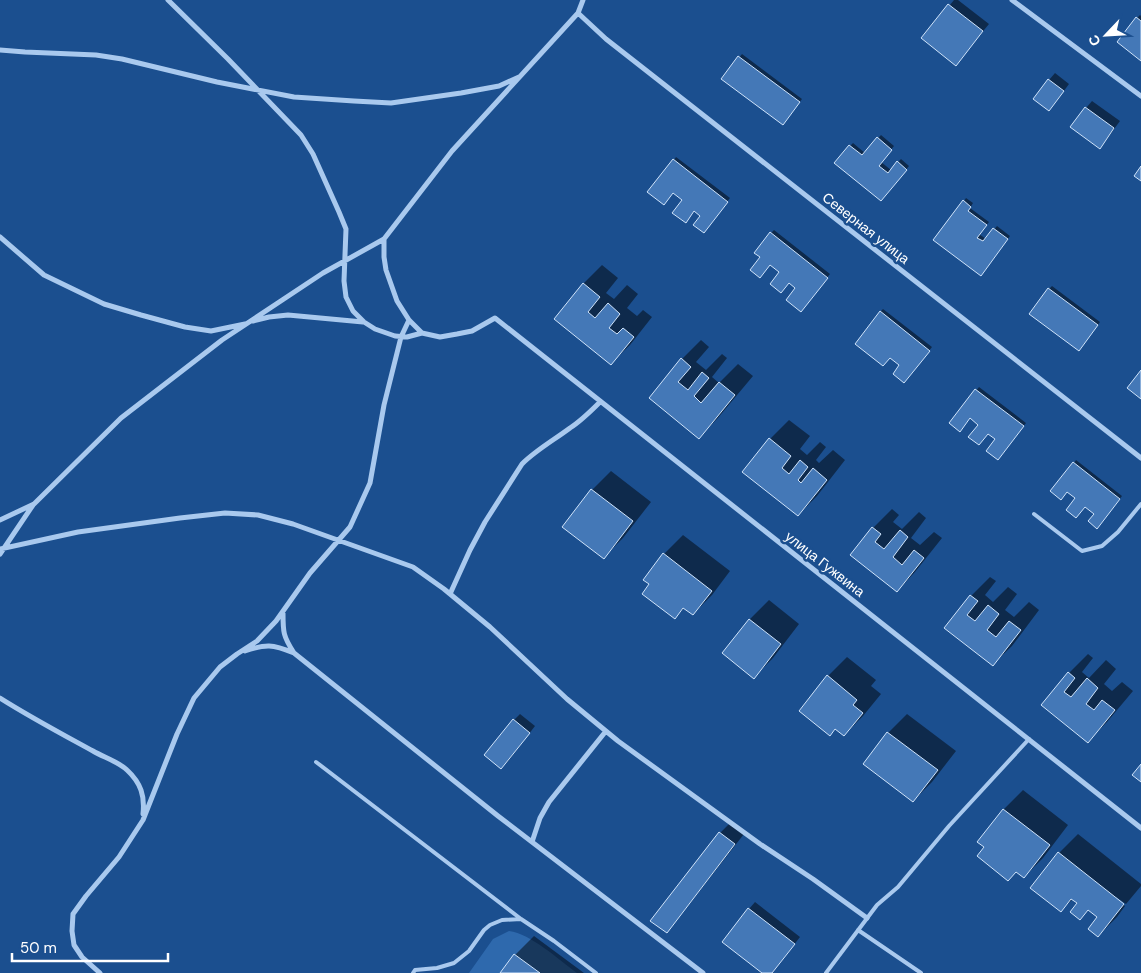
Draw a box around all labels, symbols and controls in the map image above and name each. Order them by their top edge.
north arrow [1081,10,1131,60]
text: С [1084,32,1105,49]
street label: Северная улица [819,188,913,268]
street label: улица Гужвина [782,527,869,601]
scale bar [12,930,169,962]
text: 50 m [20,938,57,958]

